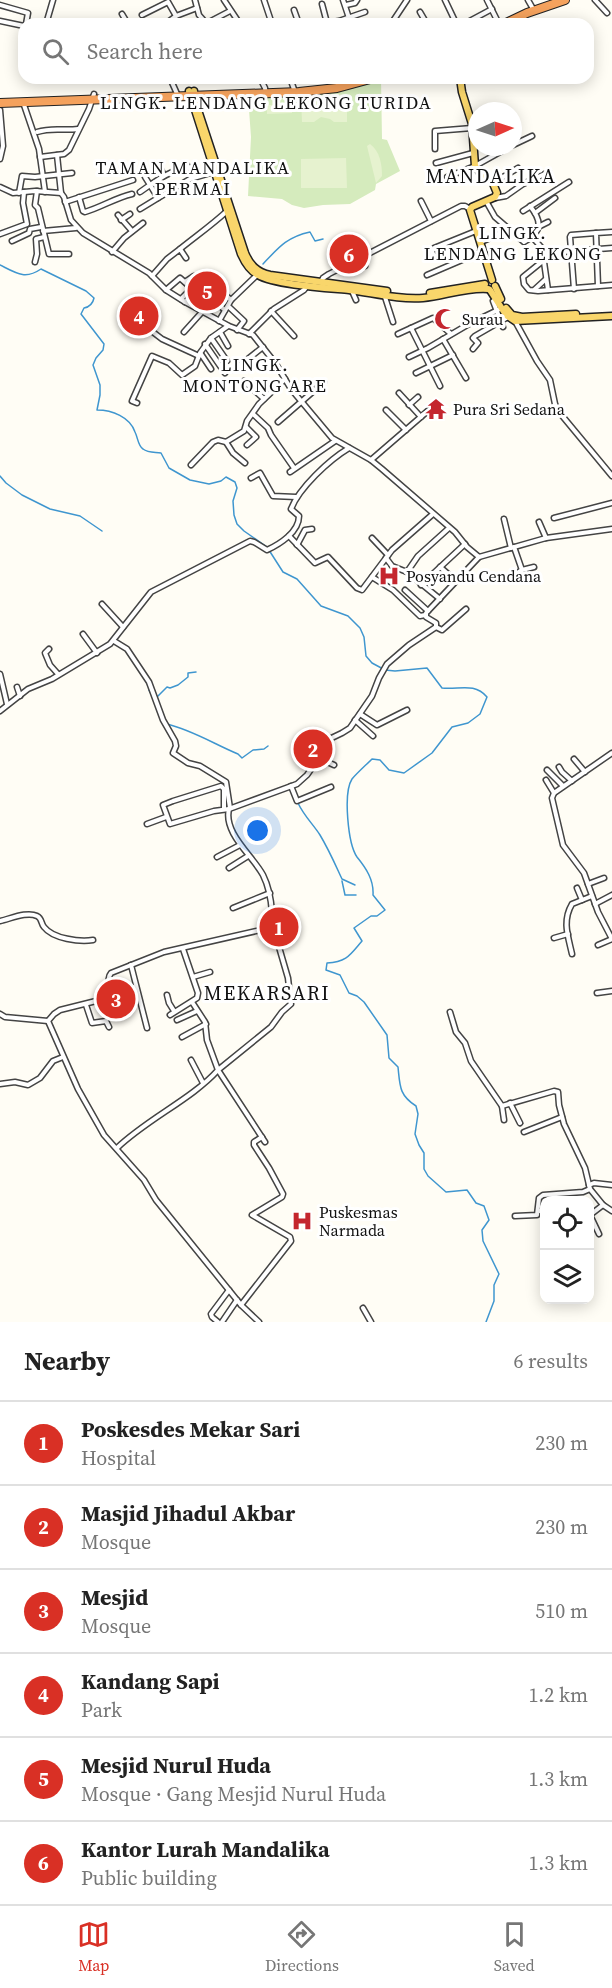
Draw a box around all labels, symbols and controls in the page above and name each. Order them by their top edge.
search box [18,18,594,84]
icon: search [39,35,72,68]
text: Search here [87,36,203,66]
district label: LINGK. LENDANG LEKONG TURIDA [100,90,432,115]
north arrow [468,102,522,156]
district label: TAMAN MANDALIKA PERMAI [95,155,291,201]
district label: MANDALIKA [426,162,556,190]
district label: LINGK. LENDANG LEKONG [424,220,602,266]
pin: 6 [330,232,368,276]
pin: 5 [188,268,226,314]
pin: 4 [120,294,158,338]
mosque icon: Surau [433,307,457,331]
place label: Surau [462,308,503,330]
district label: LINGK. MONTONG ARE [183,352,327,398]
temple icon: Pura Sri Sedana [424,397,448,421]
place label: Pura Sri Sedana [453,398,566,420]
hospital icon: Posyandu Cendana [377,564,401,588]
place label: Posyandu Cendana [406,565,542,587]
pin: 2 [294,726,332,771]
your location [243,816,272,845]
pin: 1 [260,904,298,950]
pin: 3 [96,976,136,1022]
district label: MEKARSARI [204,979,330,1007]
map controls [540,1196,594,1304]
button: locate [540,1196,594,1250]
place label: Puskesmas Narmada [319,1201,398,1241]
hospital icon: Puskesmas Narmada [290,1209,314,1233]
button: layers [540,1250,594,1304]
text: Nearby [24,1343,110,1379]
text: 6 results [513,1347,588,1375]
text: Poskesdes Mekar Sari [81,1414,300,1444]
text: 1 [38,1429,49,1457]
text: 230 m [535,1429,588,1457]
text: Hospital [81,1444,156,1472]
text: Masjid Jihadul Akbar [81,1498,295,1528]
text: 2 [38,1513,49,1541]
text: 230 m [535,1513,588,1541]
text: Mosque [81,1528,151,1556]
text: Mesjid [81,1582,148,1612]
text: 3 [38,1597,49,1625]
text: 510 m [535,1597,588,1625]
text: Mosque [81,1612,151,1640]
text: Kandang Sapi [81,1666,220,1696]
text: 4 [38,1681,49,1709]
text: 1.2 km [528,1681,588,1709]
text: Park [81,1696,122,1724]
text: Mesjid Nurul Huda [81,1750,271,1780]
text: 5 [38,1765,49,1793]
text: 1.3 km [528,1765,588,1793]
text: Mosque · Gang Mesjid Nurul Huda [81,1780,386,1808]
text: Kantor Lurah Mandalika [81,1834,330,1864]
text: 6 [38,1849,49,1877]
text: 1.3 km [528,1849,588,1877]
text: Public building [81,1864,217,1892]
tab: Map [77,1918,110,1976]
tab: Directions [265,1918,339,1976]
tab: Saved [494,1918,535,1976]

